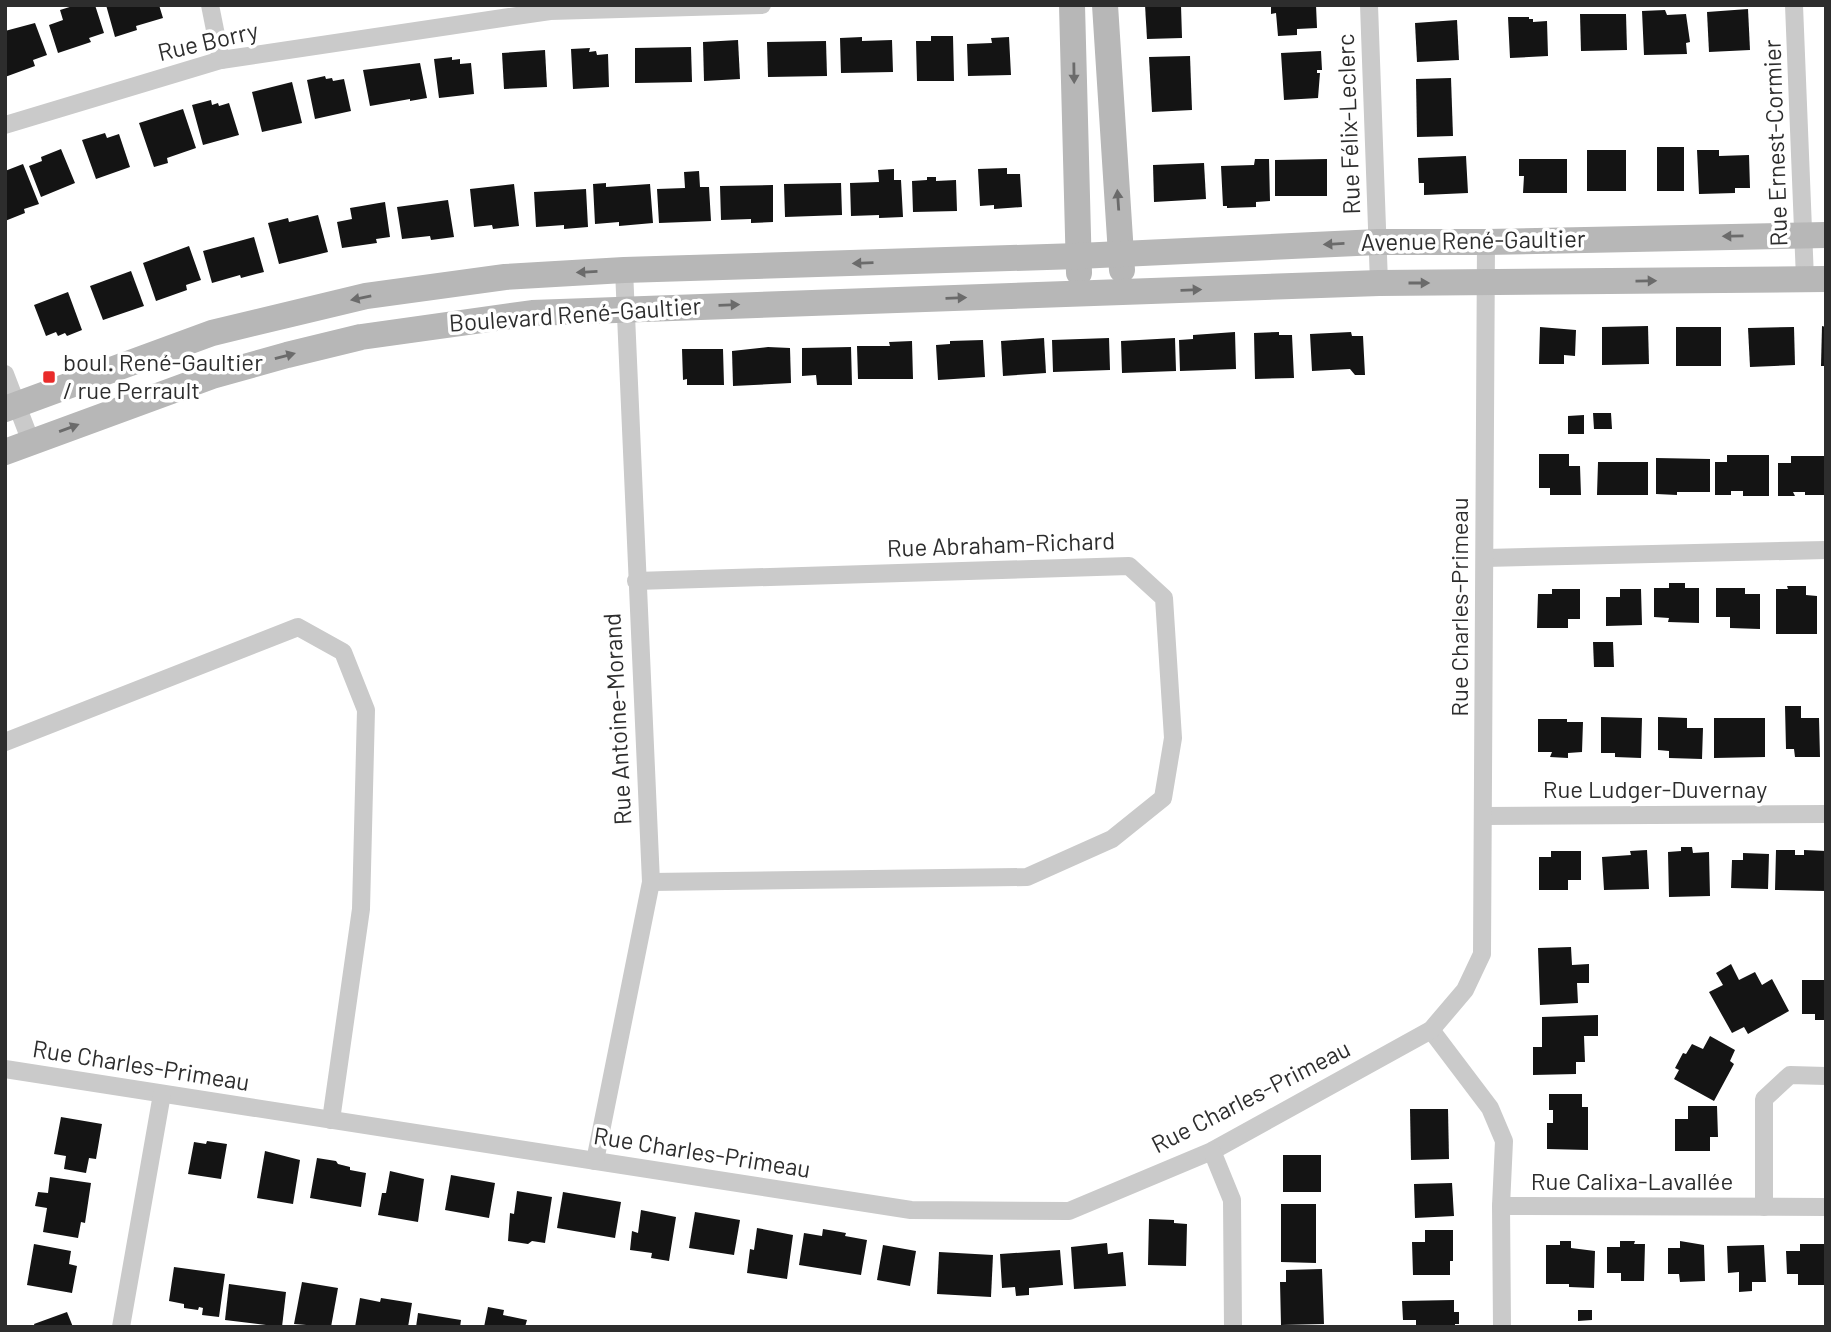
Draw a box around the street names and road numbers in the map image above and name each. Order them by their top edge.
street label: Rue Borry [154,15,261,66]
street label: Rue Félix-Leclerc [1330,33,1365,215]
street label: Rue Ernest-Cormier [1756,39,1793,247]
street label: Avenue René-Gaultier [1360,223,1586,256]
street label: Boulevard René-Gaultier [448,290,702,337]
street label: Rue Charles-Primeau [1444,497,1473,717]
street label: Rue Abraham-Richard [886,525,1116,562]
street label: Rue Antoine-Morand [596,612,637,826]
street label: Rue Ludger-Duvernay [1543,774,1767,803]
street label: Rue Charles-Primeau [31,1033,252,1096]
street label: Rue Charles-Primeau [1146,1033,1355,1158]
street label: Rue Charles-Primeau [592,1120,813,1183]
street label: Rue Calixa-Lavallée [1531,1166,1733,1195]

